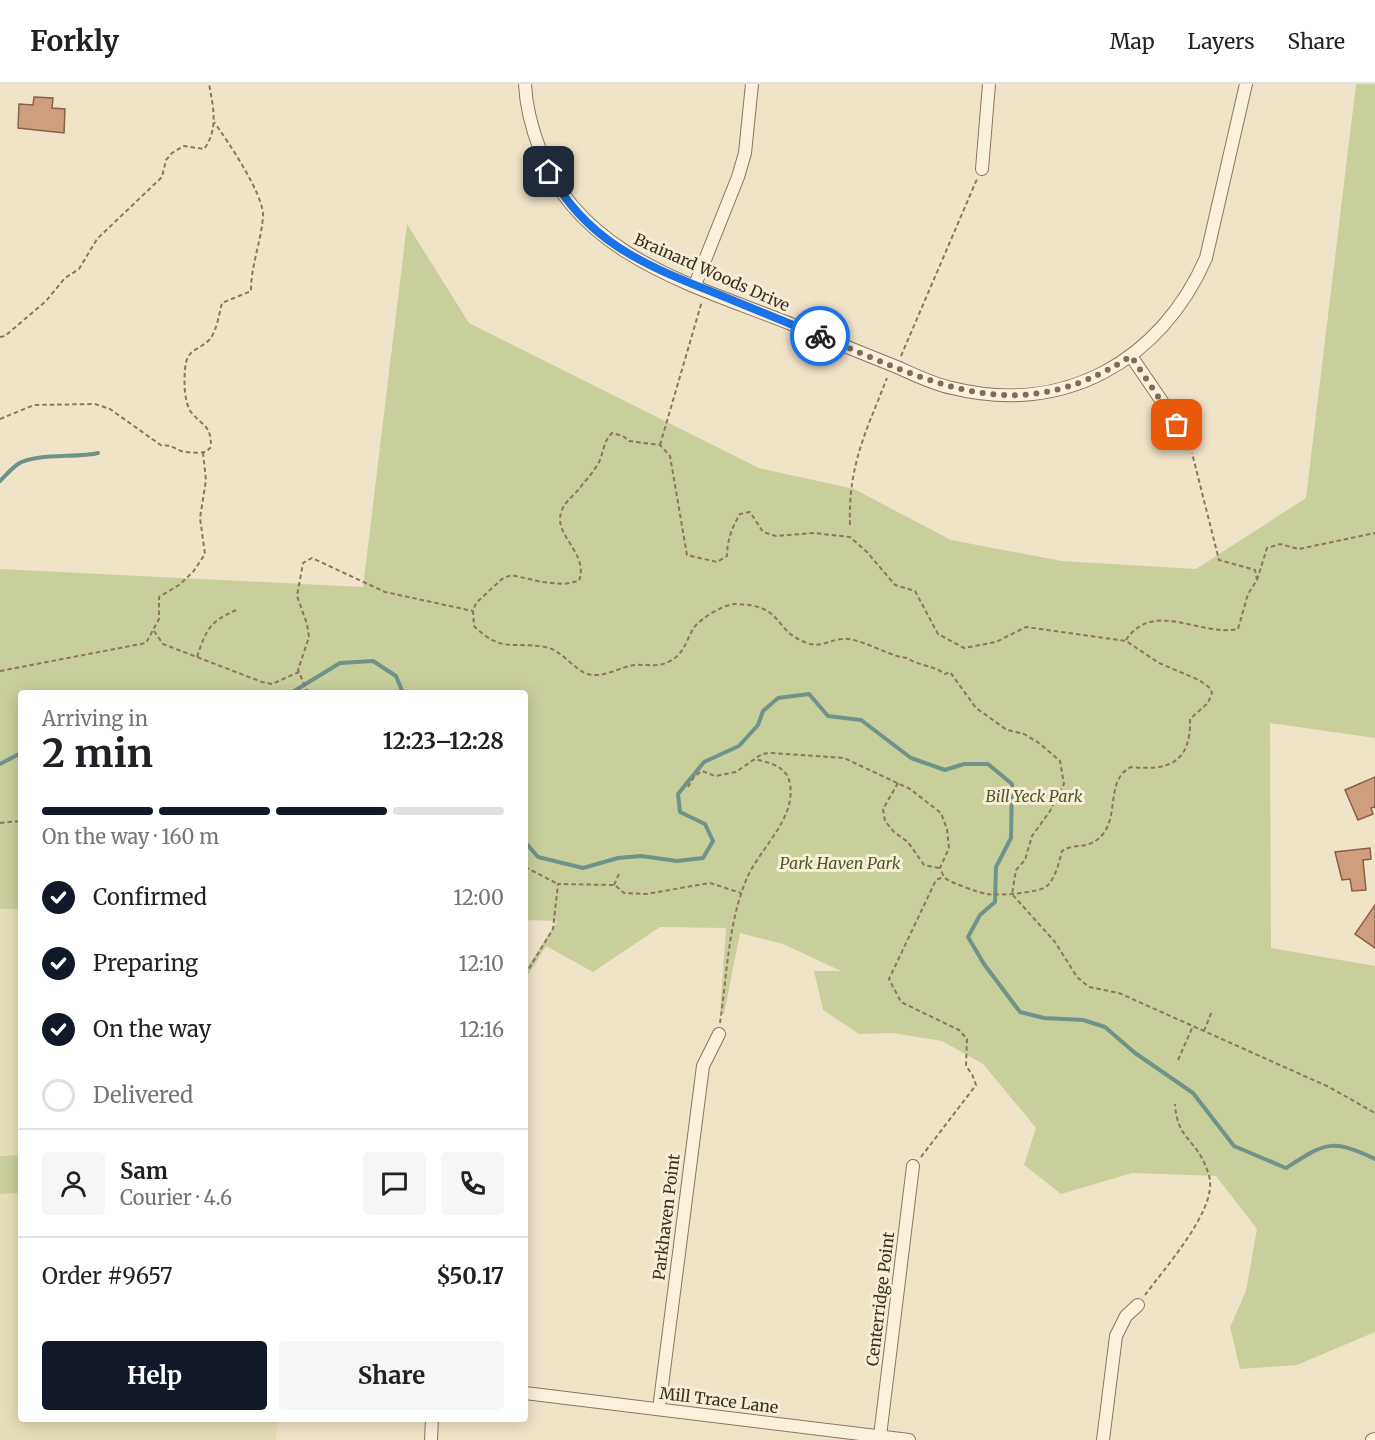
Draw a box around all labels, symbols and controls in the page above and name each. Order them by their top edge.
text: Forkly [30,23,119,59]
text: Map [1110,28,1155,55]
text: Layers [1188,28,1255,55]
text: Share [1288,28,1345,55]
pin [523,146,574,197]
icon: home [532,155,565,188]
street label: Brainard Woods Drive [631,229,793,315]
courier [790,306,850,366]
icon: bike [804,320,837,353]
pin [1151,399,1202,450]
icon: bag [1160,408,1193,441]
text: Arriving in [42,706,148,731]
text: 12:23–12:28 [383,727,504,755]
text: 2 min [42,729,153,778]
park label: Bill Yeck Park [986,786,1083,806]
text: On the way · 160 m [42,824,219,849]
park label: Park Haven Park [779,853,901,873]
icon: check [42,881,75,914]
text: Confirmed [93,883,207,911]
text: 12:00 [453,885,504,910]
icon: check [42,947,75,980]
text: Preparing [93,949,198,977]
text: 12:10 [459,951,504,976]
icon: check [42,1013,75,1046]
text: On the way [93,1015,211,1043]
text: 12:16 [459,1017,504,1042]
text: Delivered [93,1081,193,1109]
button: person [42,1152,105,1215]
button: chat [363,1152,426,1215]
button: phone [441,1152,504,1215]
street label: Parkhaven Point [648,1152,684,1281]
text: Sam [120,1157,168,1185]
text: Courier · 4.6 [120,1185,232,1210]
street label: Centerridge Point [862,1230,898,1367]
text: Order #9657 [42,1262,173,1290]
text: $50.17 [436,1262,504,1290]
button: Help [42,1341,267,1410]
button: Share [279,1341,504,1410]
street label: Mill Trace Lane [658,1383,780,1417]

